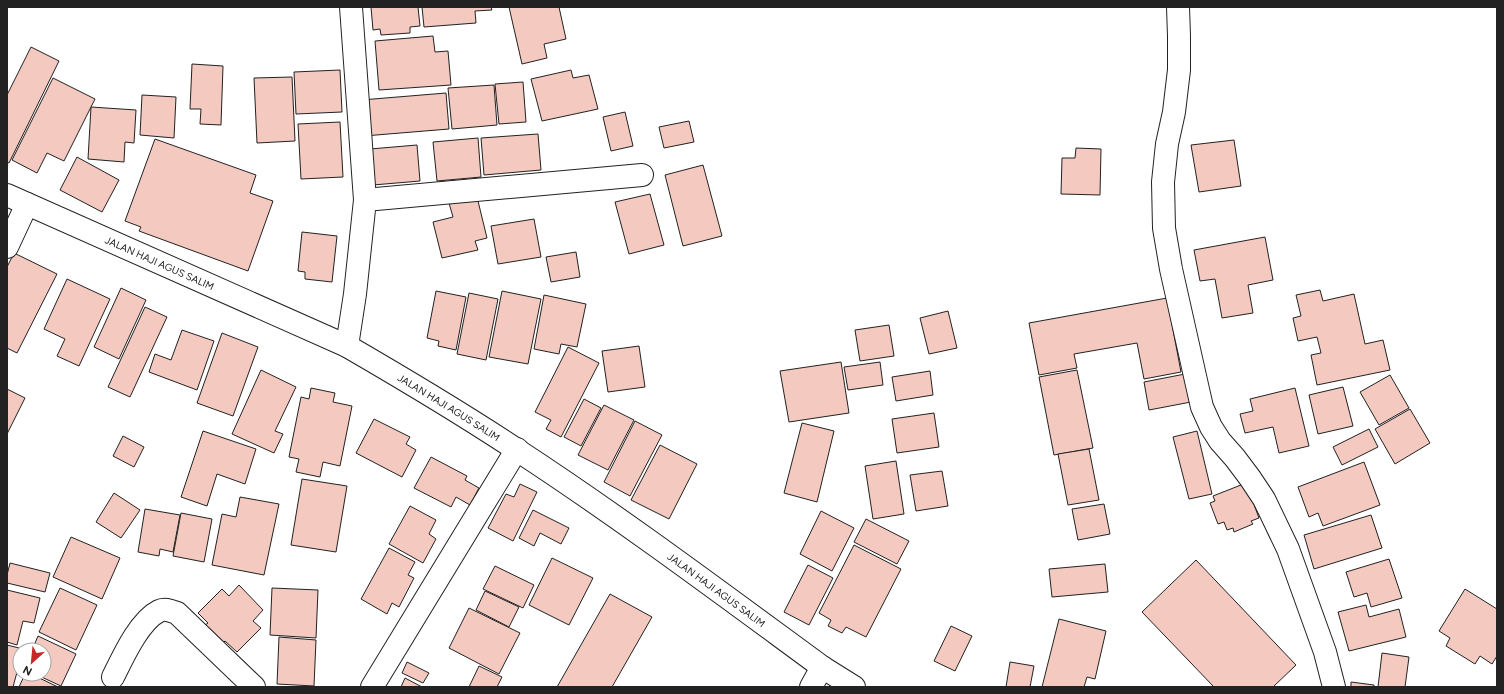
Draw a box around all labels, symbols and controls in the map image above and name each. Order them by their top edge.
street label: JALAN HAJI AGUS SALIM [103,233,216,293]
street label: JALAN HAJI AGUS SALIM [395,371,503,444]
street label: JALAN HAJI AGUS SALIM [665,550,768,630]
north arrow [12,642,52,682]
text: N [21,663,34,678]

